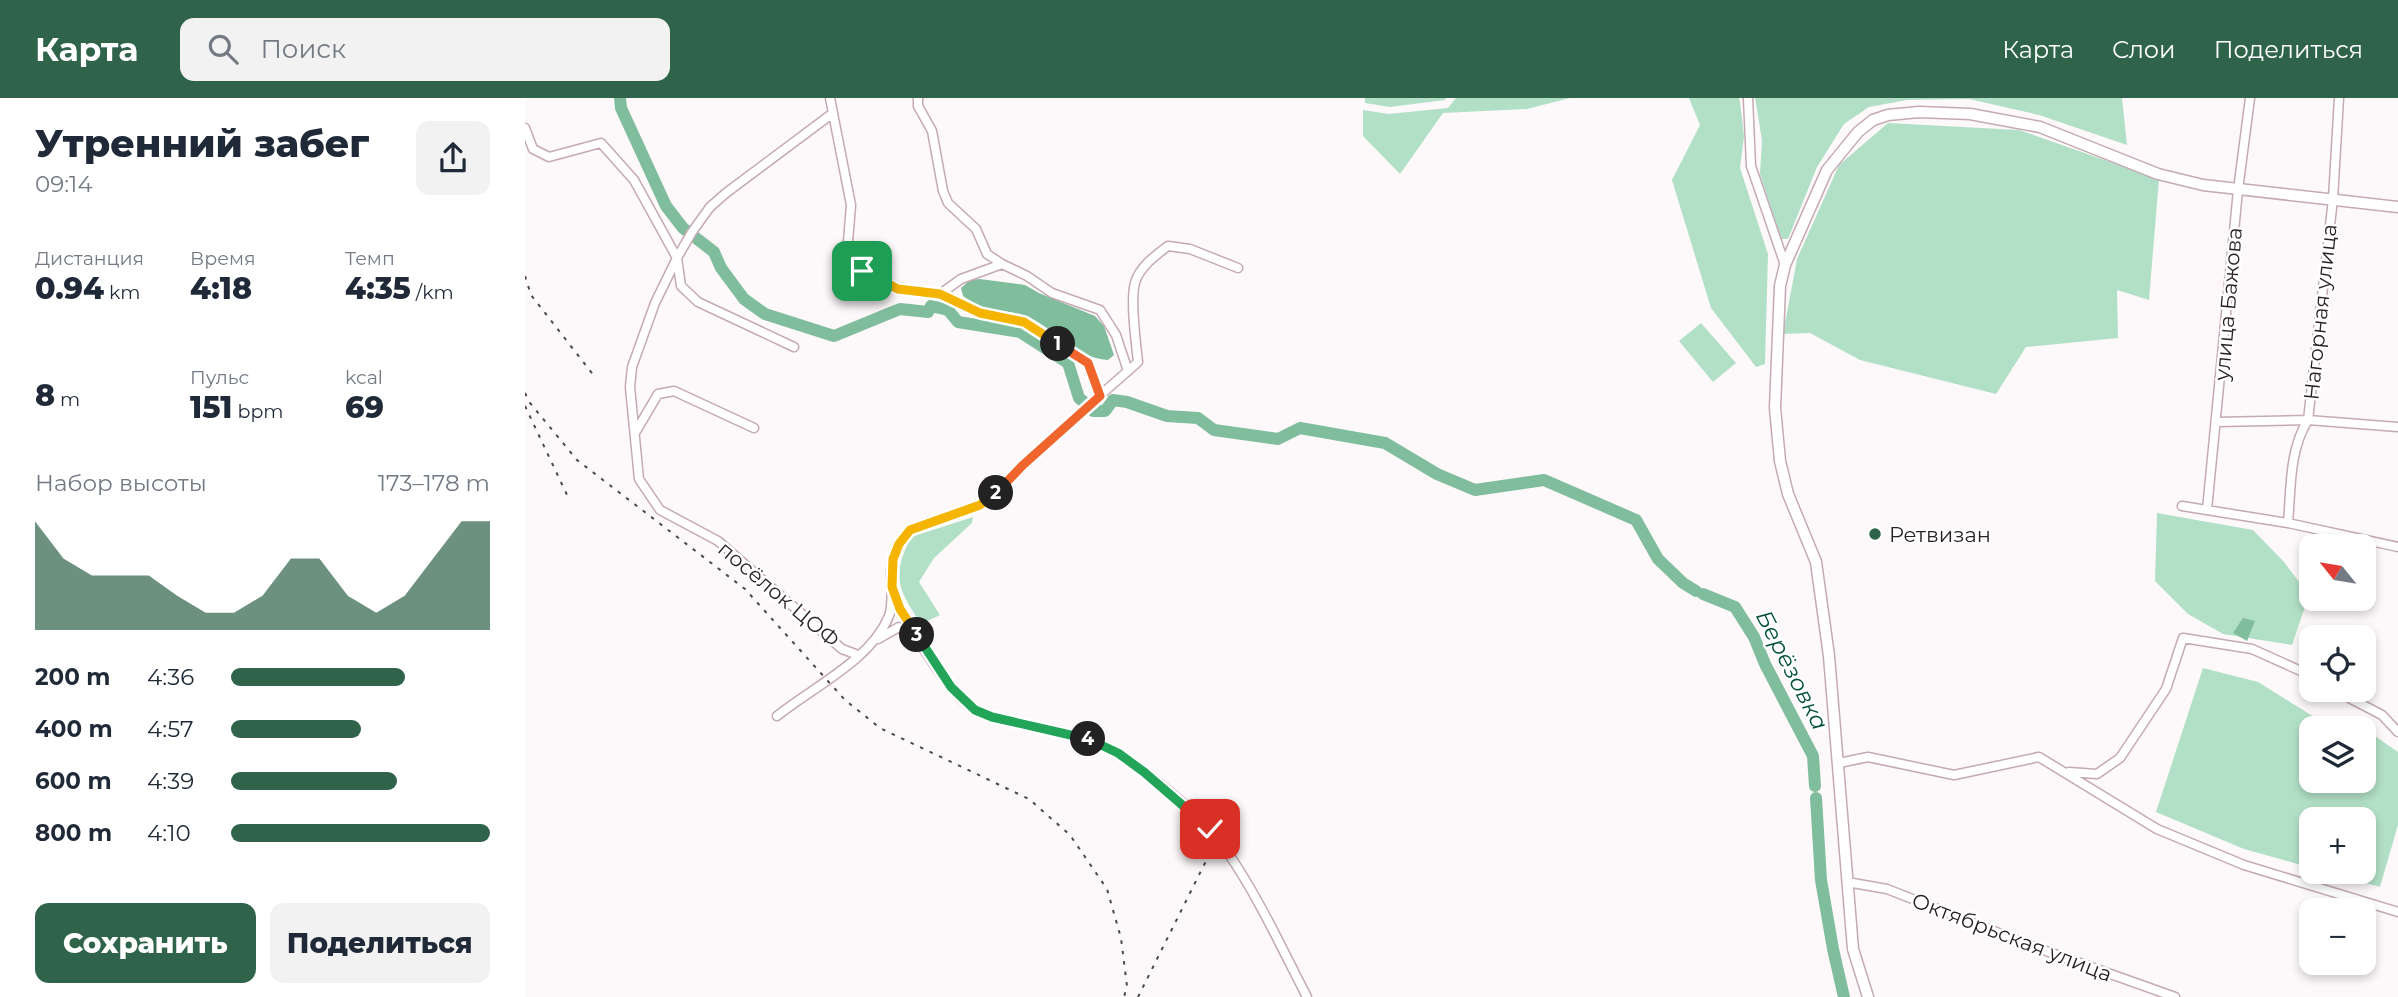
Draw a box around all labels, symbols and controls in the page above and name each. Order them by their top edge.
search box [180,18,670,81]
text: Карта [35,29,138,69]
icon: search [204,30,242,68]
text: Поиск [260,33,346,65]
text: Карта [2002,35,2074,64]
text: Слои [2112,35,2176,64]
text: Поделиться [2214,35,2363,64]
text: Утренний забег [35,120,369,167]
button: share [416,121,490,195]
text: 09:14 [35,170,93,198]
street label: Нагорная улица [2298,223,2342,401]
street label: улица Бажова [2209,226,2247,383]
pin [832,241,892,301]
text: Дистанция [35,247,144,270]
text: Время [190,247,256,270]
text: Темп [345,247,395,270]
icon: arrive [843,252,881,290]
text: 0.94 [35,270,104,307]
text: 4:18 [190,270,252,307]
text: 4:35 [345,270,411,307]
text: km [104,281,140,304]
text: /km [411,281,454,304]
pin: 1 [1041,327,1075,362]
text: 1 [1054,332,1061,355]
text: Пульс [190,366,249,389]
text: kcal [345,366,383,389]
text: 8 [35,377,55,414]
text: m [55,388,80,411]
text: 151 [190,389,233,426]
text: 69 [345,389,384,426]
text: bpm [233,400,283,423]
text: Набор высоты [35,469,207,497]
text: 173–178 m [378,469,490,497]
pin: 2 [979,476,1014,510]
text: 2 [990,481,1001,504]
place label: Ретвизан [1889,522,1991,547]
marker: Ретвизан [1867,526,1883,542]
north arrow [2299,534,2377,611]
map controls [2299,534,2376,975]
street label: посёлок ЦОФ [713,536,845,652]
water label: Берёзовка [1750,605,1834,735]
pin: 3 [899,618,935,652]
text: 3 [911,623,922,646]
button: locate [2299,625,2376,702]
text: 200 m [35,663,110,691]
text: 4:36 [147,663,194,691]
text: 400 m [35,715,113,743]
text: 4:57 [147,715,193,743]
button: layers [2299,716,2376,793]
pin: 4 [1071,722,1105,756]
text: 4 [1081,727,1094,750]
text: 600 m [35,767,112,795]
text: 4:39 [147,767,194,795]
pin [1180,799,1240,859]
button: + [2299,807,2376,884]
icon: check [1191,810,1229,848]
text: 800 m [35,819,112,847]
text: 4:10 [147,819,191,847]
street label: Октябрьская улица [1908,887,2116,987]
button: − [2299,898,2376,975]
button: Сохранить [35,903,256,983]
button: Поделиться [270,903,490,983]

